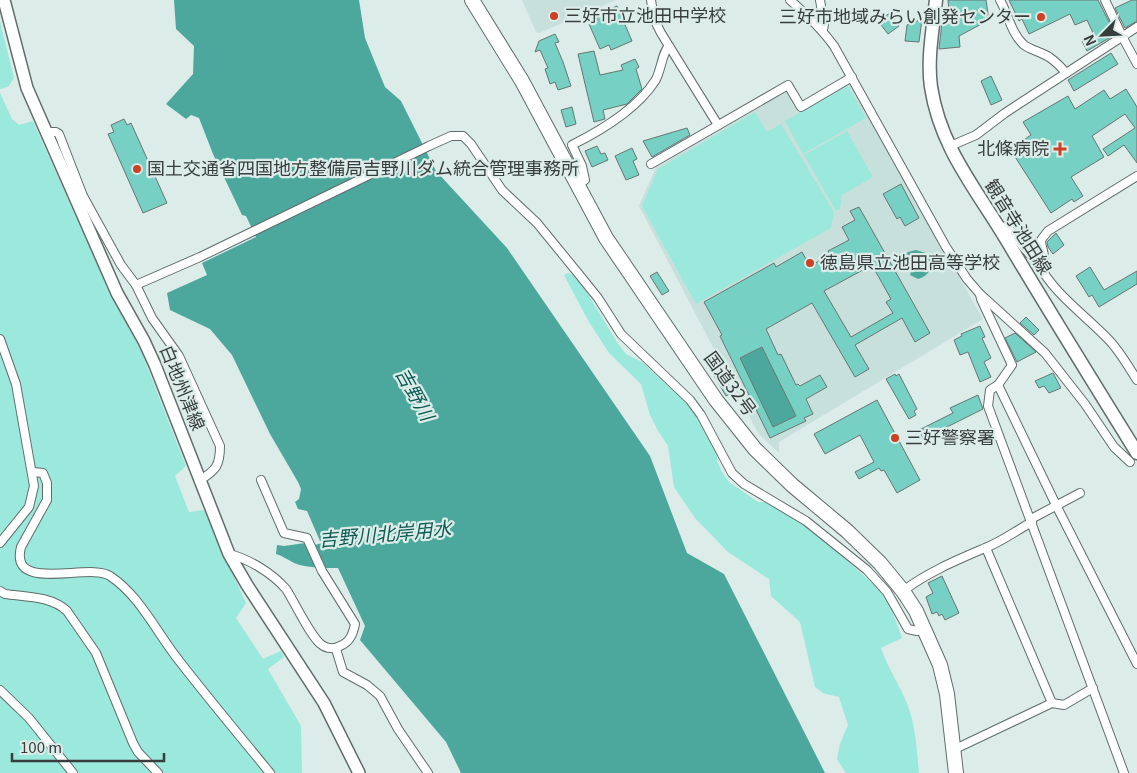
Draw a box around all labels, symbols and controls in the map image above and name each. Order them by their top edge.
place label: 三好市立池田中学校 [564,1,726,27]
place label: 三好市地域みらい創発センター [779,2,1031,28]
marker: 三好市立池田中学校 [548,10,560,22]
north arrow [1077,10,1127,60]
marker: 三好市地域みらい創発センター [1035,11,1047,23]
text: N [1078,32,1100,50]
place label: 北條病院 [977,134,1049,160]
marker: 北條病院 [1053,142,1067,156]
place label: 国土交通省四国地方整備局吉野川ダム統合管理事務所 [147,154,579,180]
marker: 国土交通省四国地方整備局吉野川ダム統合管理事務所 [131,163,143,175]
street label: 観音寺池田線 [980,173,1059,279]
place label: 徳島県立池田高等学校 [820,248,1000,274]
marker: 徳島県立池田高等学校 [804,257,816,269]
street label: 白地州津線 [155,341,213,434]
street label: 国道32号 [699,345,764,420]
water label: 吉野川 [391,362,443,426]
place label: 三好警察署 [905,423,995,449]
marker: 三好警察署 [889,432,901,444]
water label: 吉野川北岸用水 [317,513,454,552]
scale bar [12,730,165,762]
text: 100 m [20,736,62,757]

